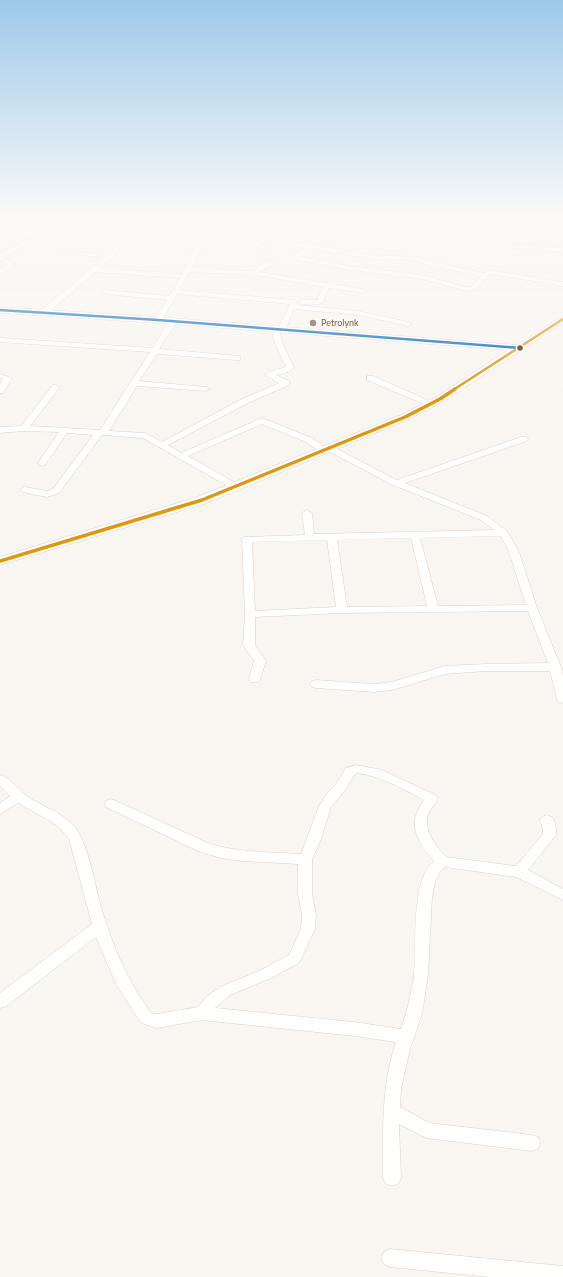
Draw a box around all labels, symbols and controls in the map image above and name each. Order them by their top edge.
marker: Petrolynk [308,318,318,328]
place label: Petrolynk [321,318,359,328]
unlabelled marker [515,343,525,353]

